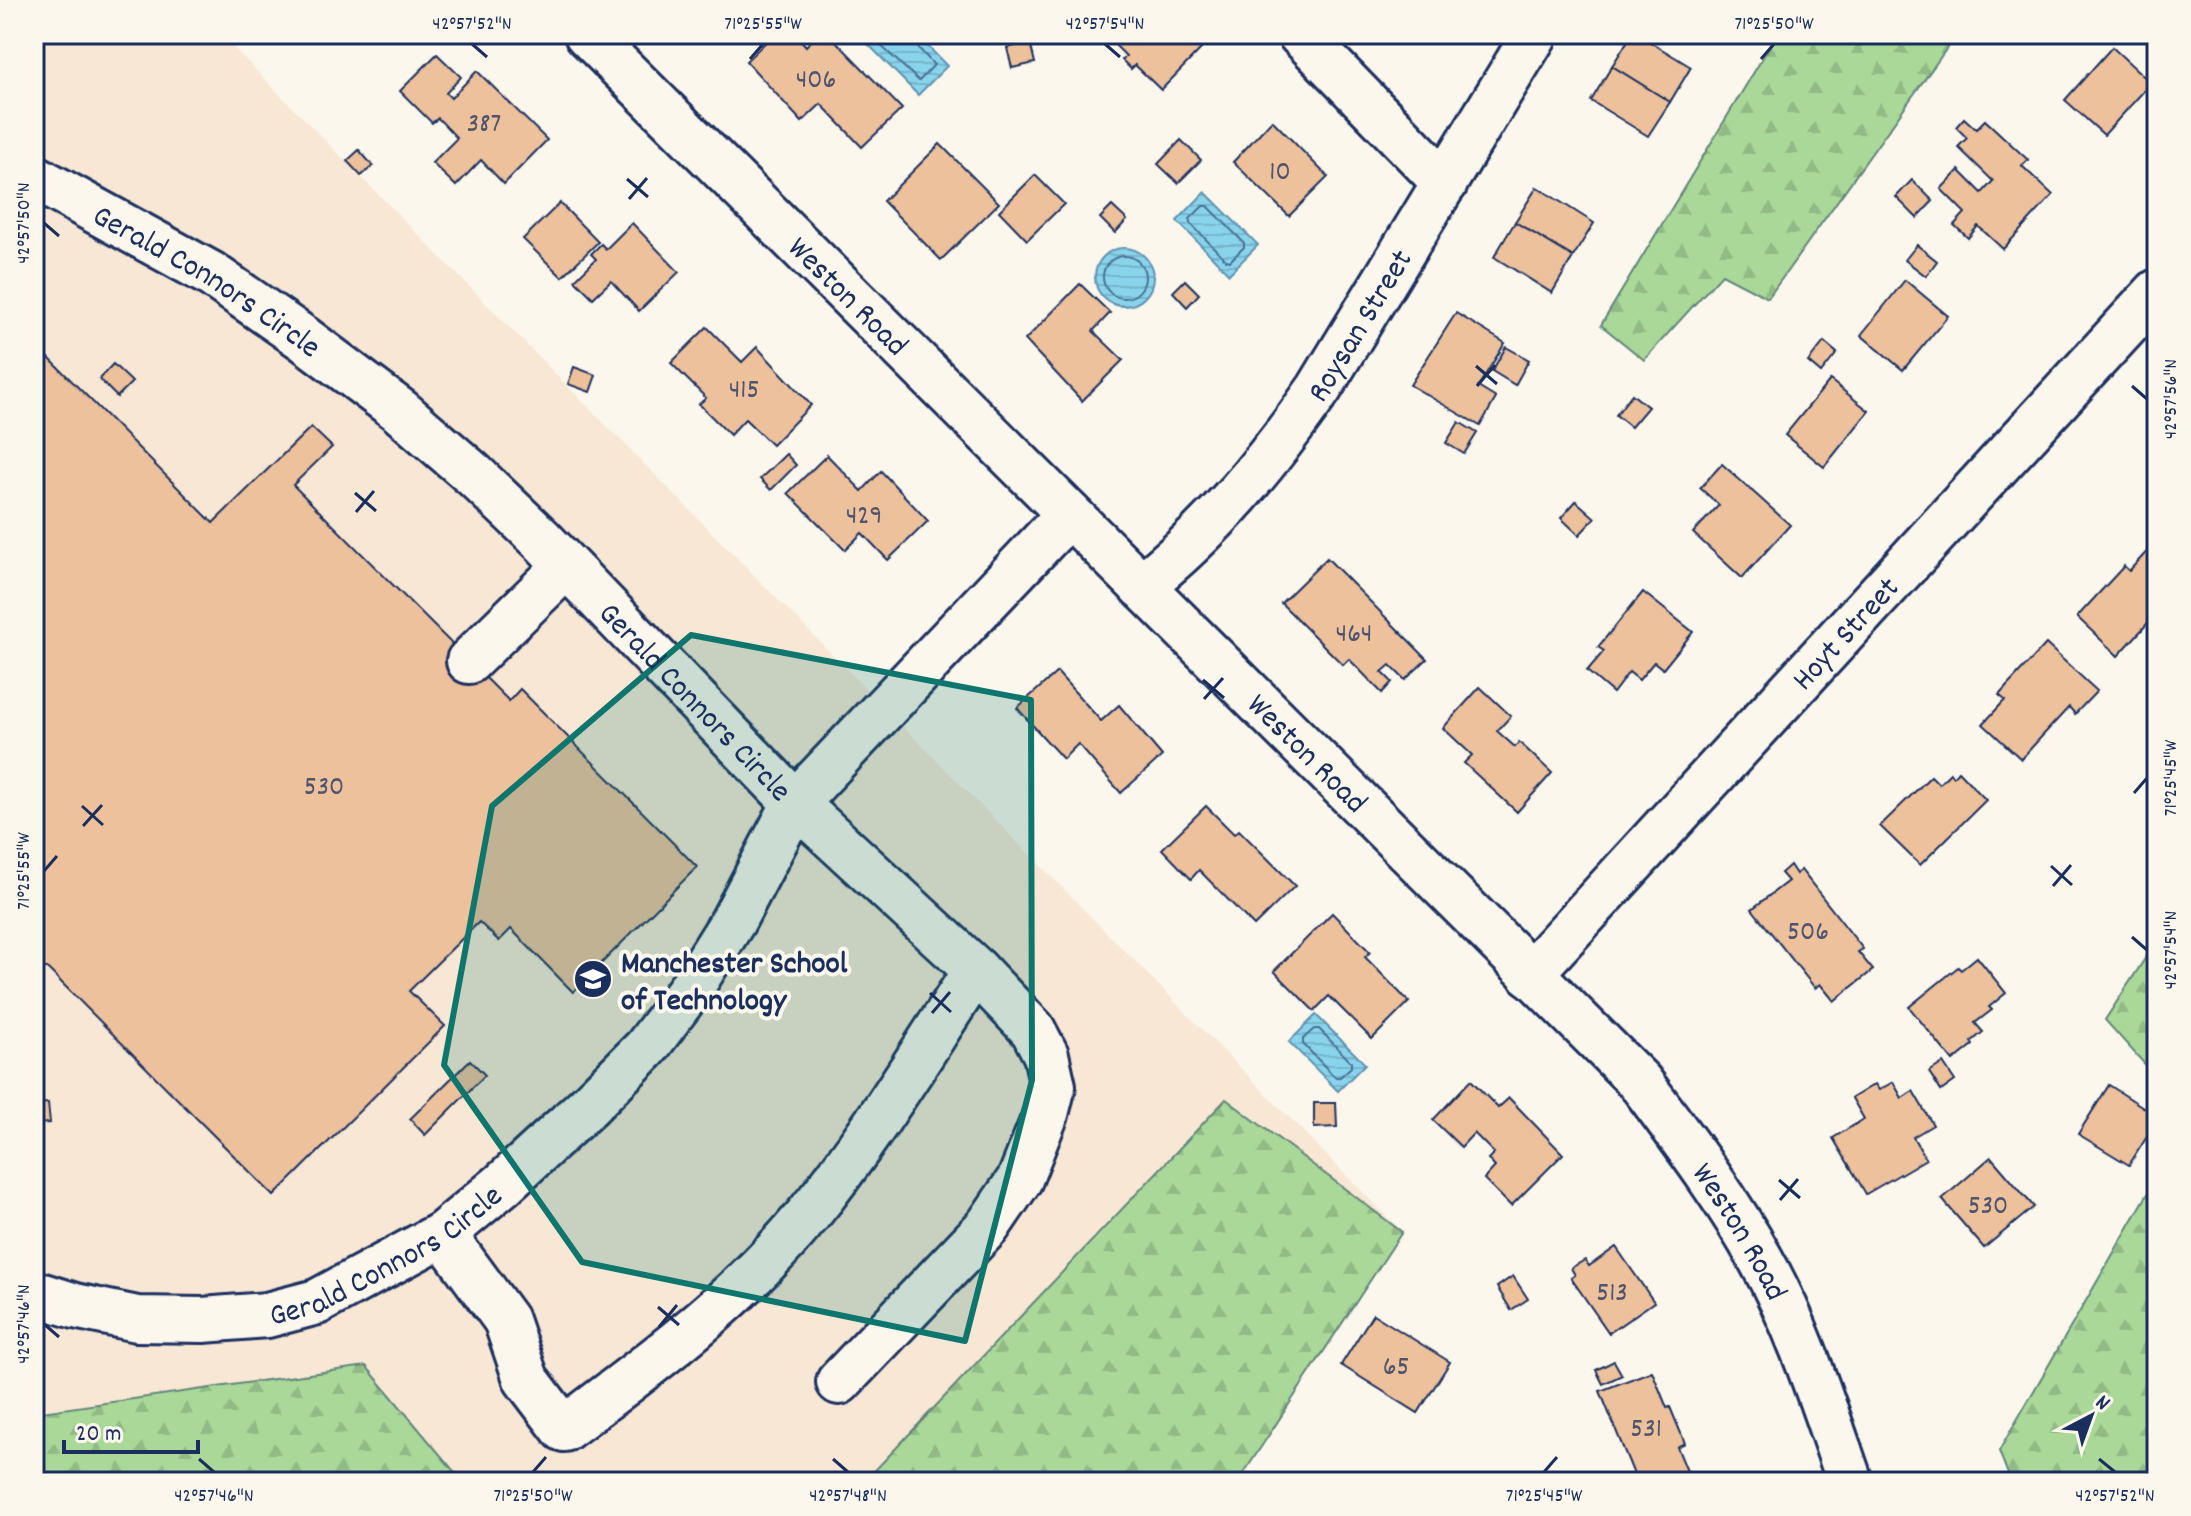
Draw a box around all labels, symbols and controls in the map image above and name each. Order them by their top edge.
text: 42°57'52"N [432,11,512,39]
text: 71°25'55"W [724,11,802,39]
text: 42°57'54"N [1066,11,1144,39]
text: 71°25'50"W [1734,11,1814,39]
house number: 406 [796,62,836,102]
house number: 387 [467,106,501,146]
house number: 10 [1269,154,1291,194]
text: 42°57'50"N [11,182,39,264]
street label: Gerald Connors Circle [83,195,329,372]
street label: Weston Road [775,228,917,369]
street label: Roysan Street [1298,242,1427,413]
text: 42°57'56"N [2158,359,2186,439]
house number: 415 [729,372,759,412]
house number: 429 [846,498,882,538]
street label: Hoyt Street [1783,568,1912,703]
street label: Gerald Connors Circle [585,594,800,814]
house number: 464 [1336,616,1372,656]
street label: Weston Road [1234,685,1376,826]
text: 71°25'45"W [2158,739,2186,816]
house number: 530 [304,769,344,809]
text: 71°25'55"W [11,832,39,910]
text: 42°57'54"N [2158,911,2186,989]
house number: 506 [1787,914,1829,954]
place label: Manchester School of Technology [621,943,848,1026]
school or university icon: Manchester School of Technology [572,958,614,1000]
street label: Weston Road [1678,1155,1796,1310]
street label: Gerald Connors Circle [265,1176,514,1341]
house number: 530 [1968,1188,2008,1228]
house number: 513 [1596,1275,1628,1315]
text: 42°57'46"N [11,1284,39,1364]
house number: 65 [1383,1349,1409,1389]
north arrow [2051,1376,2131,1456]
text: N [2088,1388,2116,1419]
scale bar [64,1404,198,1454]
house number: 531 [1630,1411,1662,1451]
text: 20 m [76,1418,122,1452]
text: 42°57'46"N [174,1483,254,1511]
text: 71°25'50"W [493,1483,573,1511]
text: 42°57'48"N [809,1483,887,1511]
text: 71°25'45"W [1506,1483,1583,1511]
text: 42°57'52"N [2075,1483,2155,1511]

